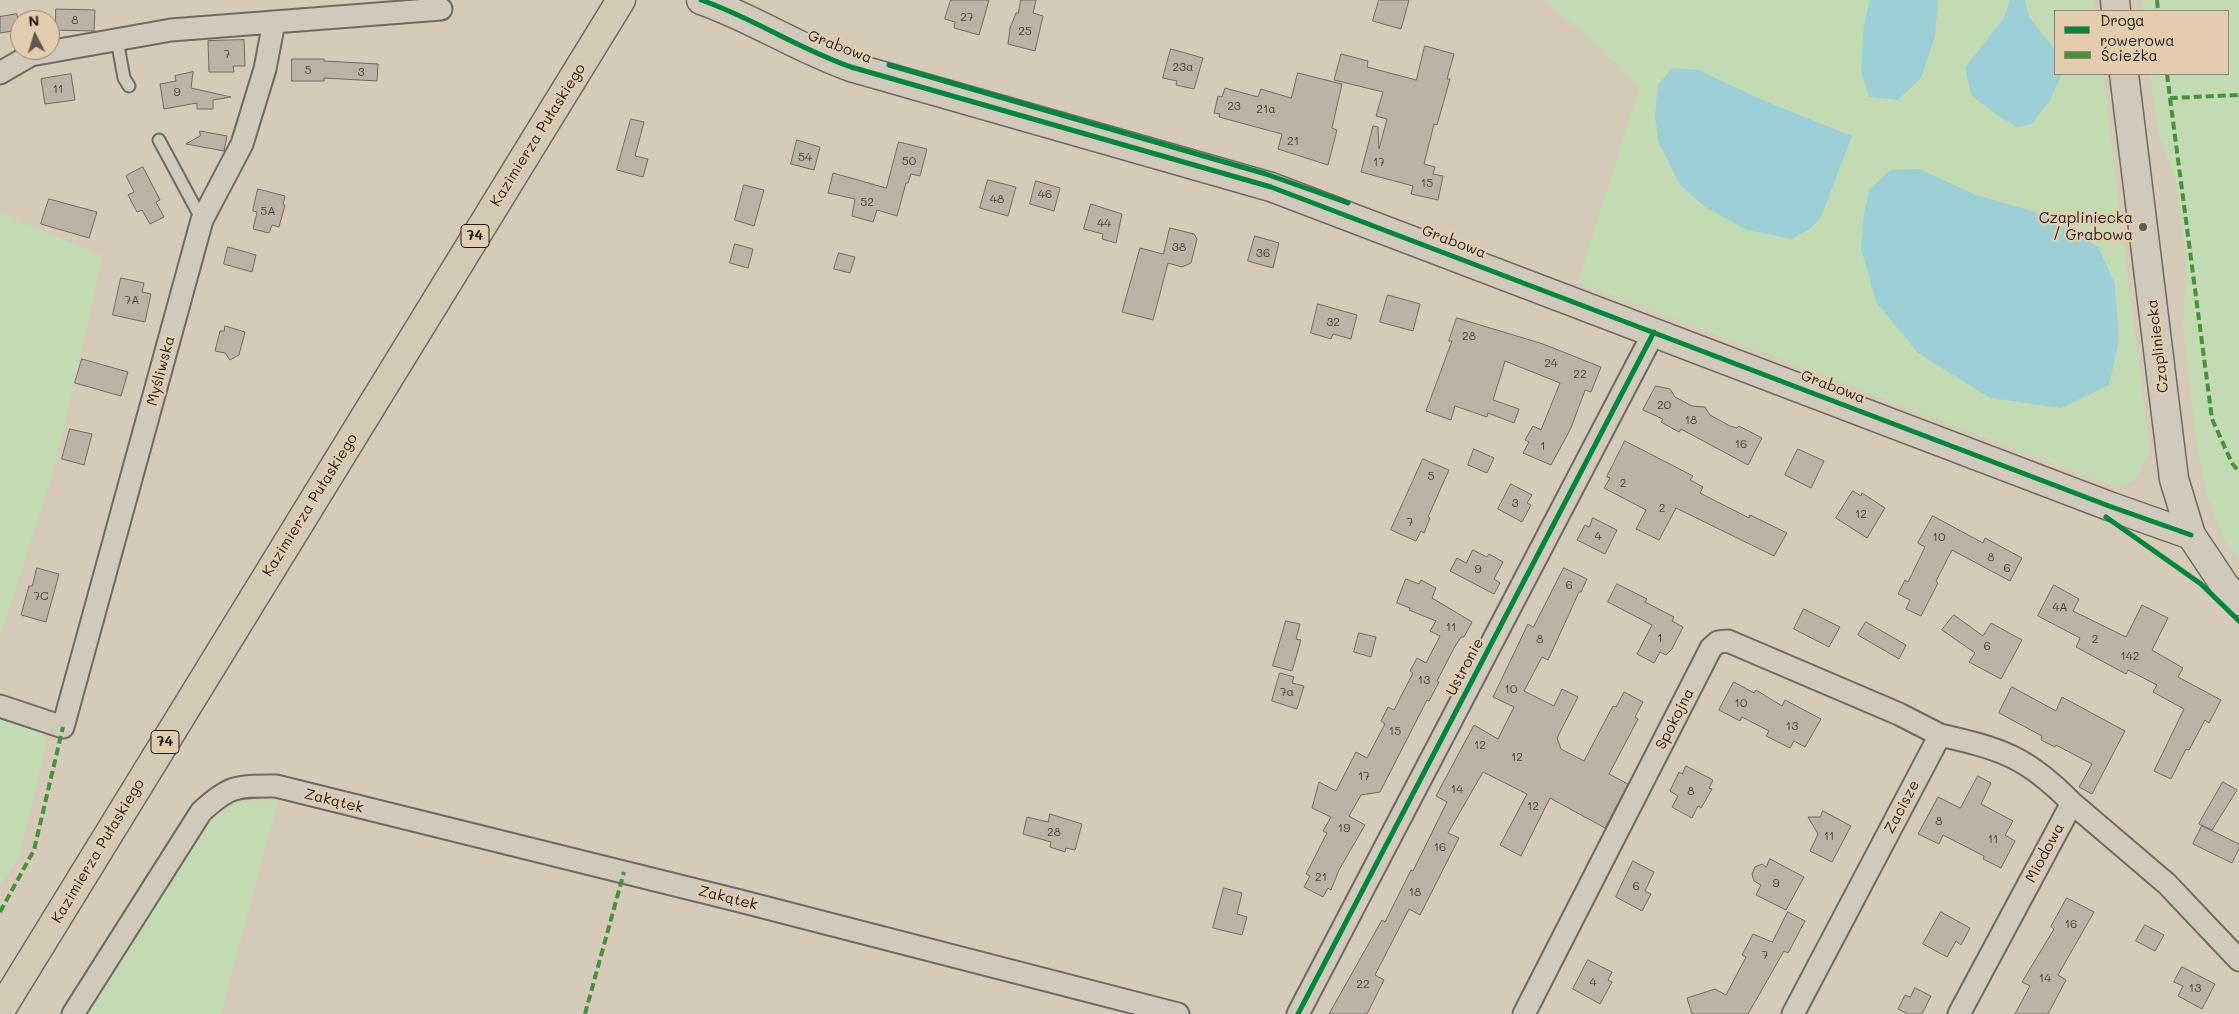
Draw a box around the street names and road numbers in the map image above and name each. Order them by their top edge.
street label: Grabowa [805,27,875,67]
street label: Kazimierza Pułaskiego [487,60,589,210]
street label: Grabowa [1419,222,1489,262]
road number: 74 [461,225,489,248]
street label: Czapliniecka [2143,298,2173,394]
street label: Myśliwska [143,334,179,408]
street label: Grabowa [1798,367,1868,407]
street label: Kazimierza Pułaskiego [259,430,361,580]
street label: Ustronie [1442,635,1488,699]
street label: Spokojna [1652,685,1698,753]
road number: 74 [151,730,179,754]
street label: Kazimierza Pułaskiego [48,776,148,926]
street label: Zacisze [1880,777,1924,837]
street label: Zakątek [302,785,366,817]
street label: Miodowa [2022,820,2068,886]
street label: Zakątek [696,882,760,914]

